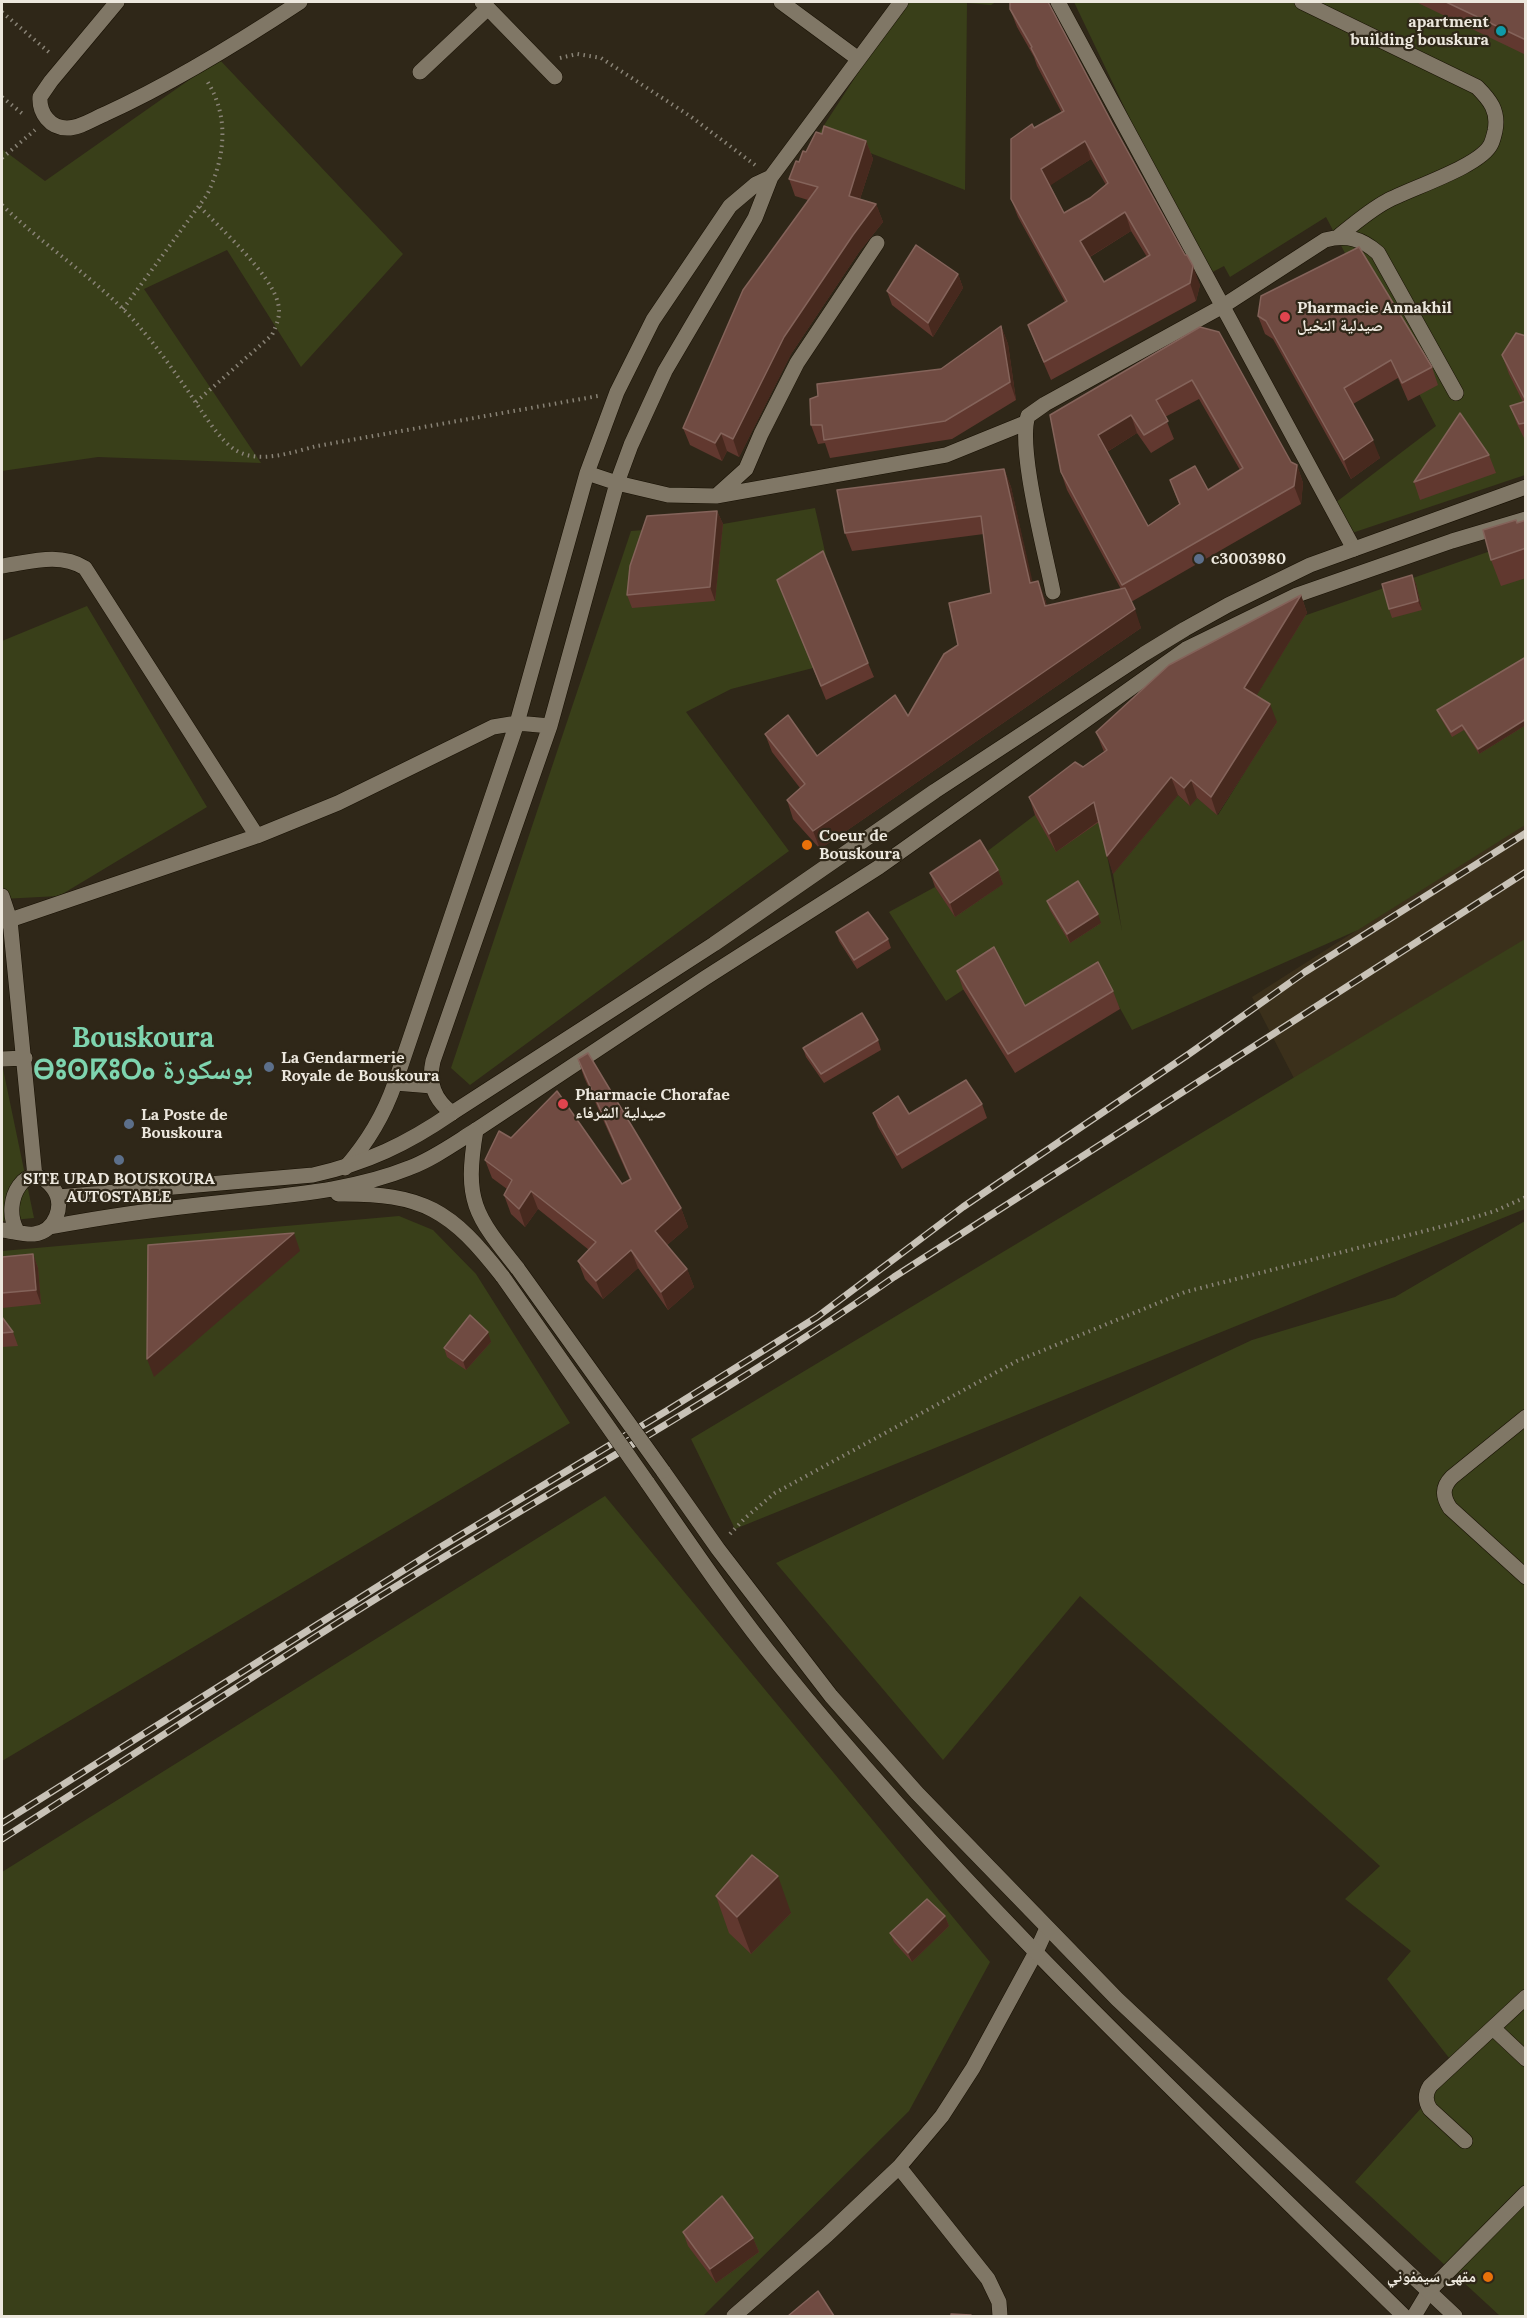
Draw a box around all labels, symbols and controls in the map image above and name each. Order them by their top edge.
place label: apartment building bouskura [1350,12,1489,50]
marker: apartment building bouskura [1494,24,1508,38]
place label: Pharmacie Annakhil صيدلية النخيل [1297,298,1452,336]
marker: Pharmacie Annakhil صيدلية النخيل [1278,310,1292,324]
place label: c3003980 [1211,549,1286,569]
marker: c3003980 [1192,552,1206,566]
place label: Coeur de Bouskoura [819,826,900,864]
marker: Coeur de Bouskoura [800,838,814,852]
district label: Bouskoura ⴱⵓⵙⴽⵓⵔⴰ بوسكورة [33,1022,253,1088]
place label: La Gendarmerie Royale de Bouskoura [281,1048,439,1086]
marker: La Gendarmerie Royale de Bouskoura [262,1060,276,1074]
place label: Pharmacie Chorafae صيدلية الشرفاء [575,1085,730,1123]
marker: Pharmacie Chorafae صيدلية الشرفاء [556,1097,570,1111]
place label: La Poste de Bouskoura [141,1105,228,1143]
marker: La Poste de Bouskoura [122,1117,136,1131]
marker: SITE URAD BOUSKOURA AUTOSTABLE [112,1153,126,1167]
place label: SITE URAD BOUSKOURA AUTOSTABLE [23,1169,215,1207]
place label: مقهى سيمفوني [1387,2267,1476,2287]
marker: مقهى سيمفوني [1481,2270,1495,2284]

